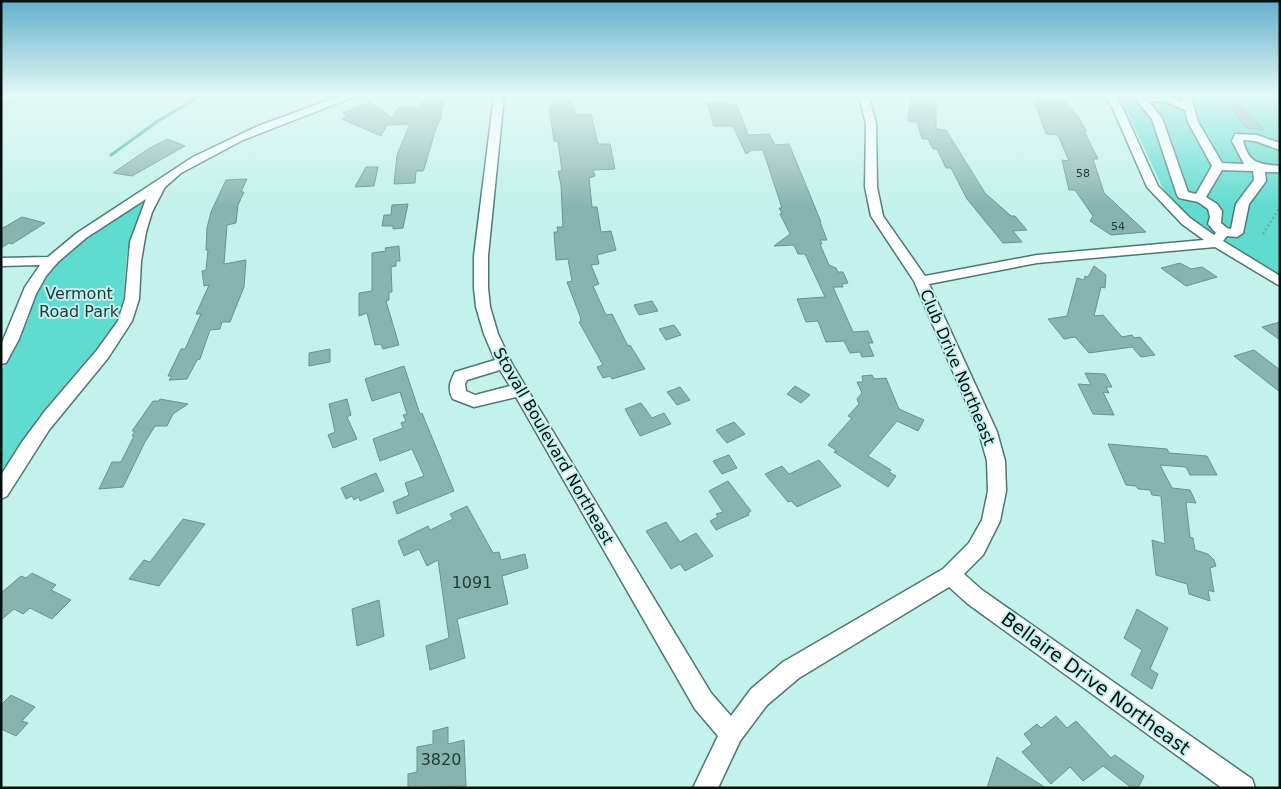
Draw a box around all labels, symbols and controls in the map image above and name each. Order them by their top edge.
house number: 58 [1076,167,1090,180]
house number: 54 [1111,220,1125,233]
park label: Vermont Road Park [39,284,120,321]
street label: Club Drive Northeast [916,286,999,448]
street label: Stovall Boulevard Northeast [489,344,618,548]
house number: 1091 [452,573,492,592]
street label: Bellaire Drive Northeast [997,607,1195,759]
house number: 3820 [421,750,461,769]

